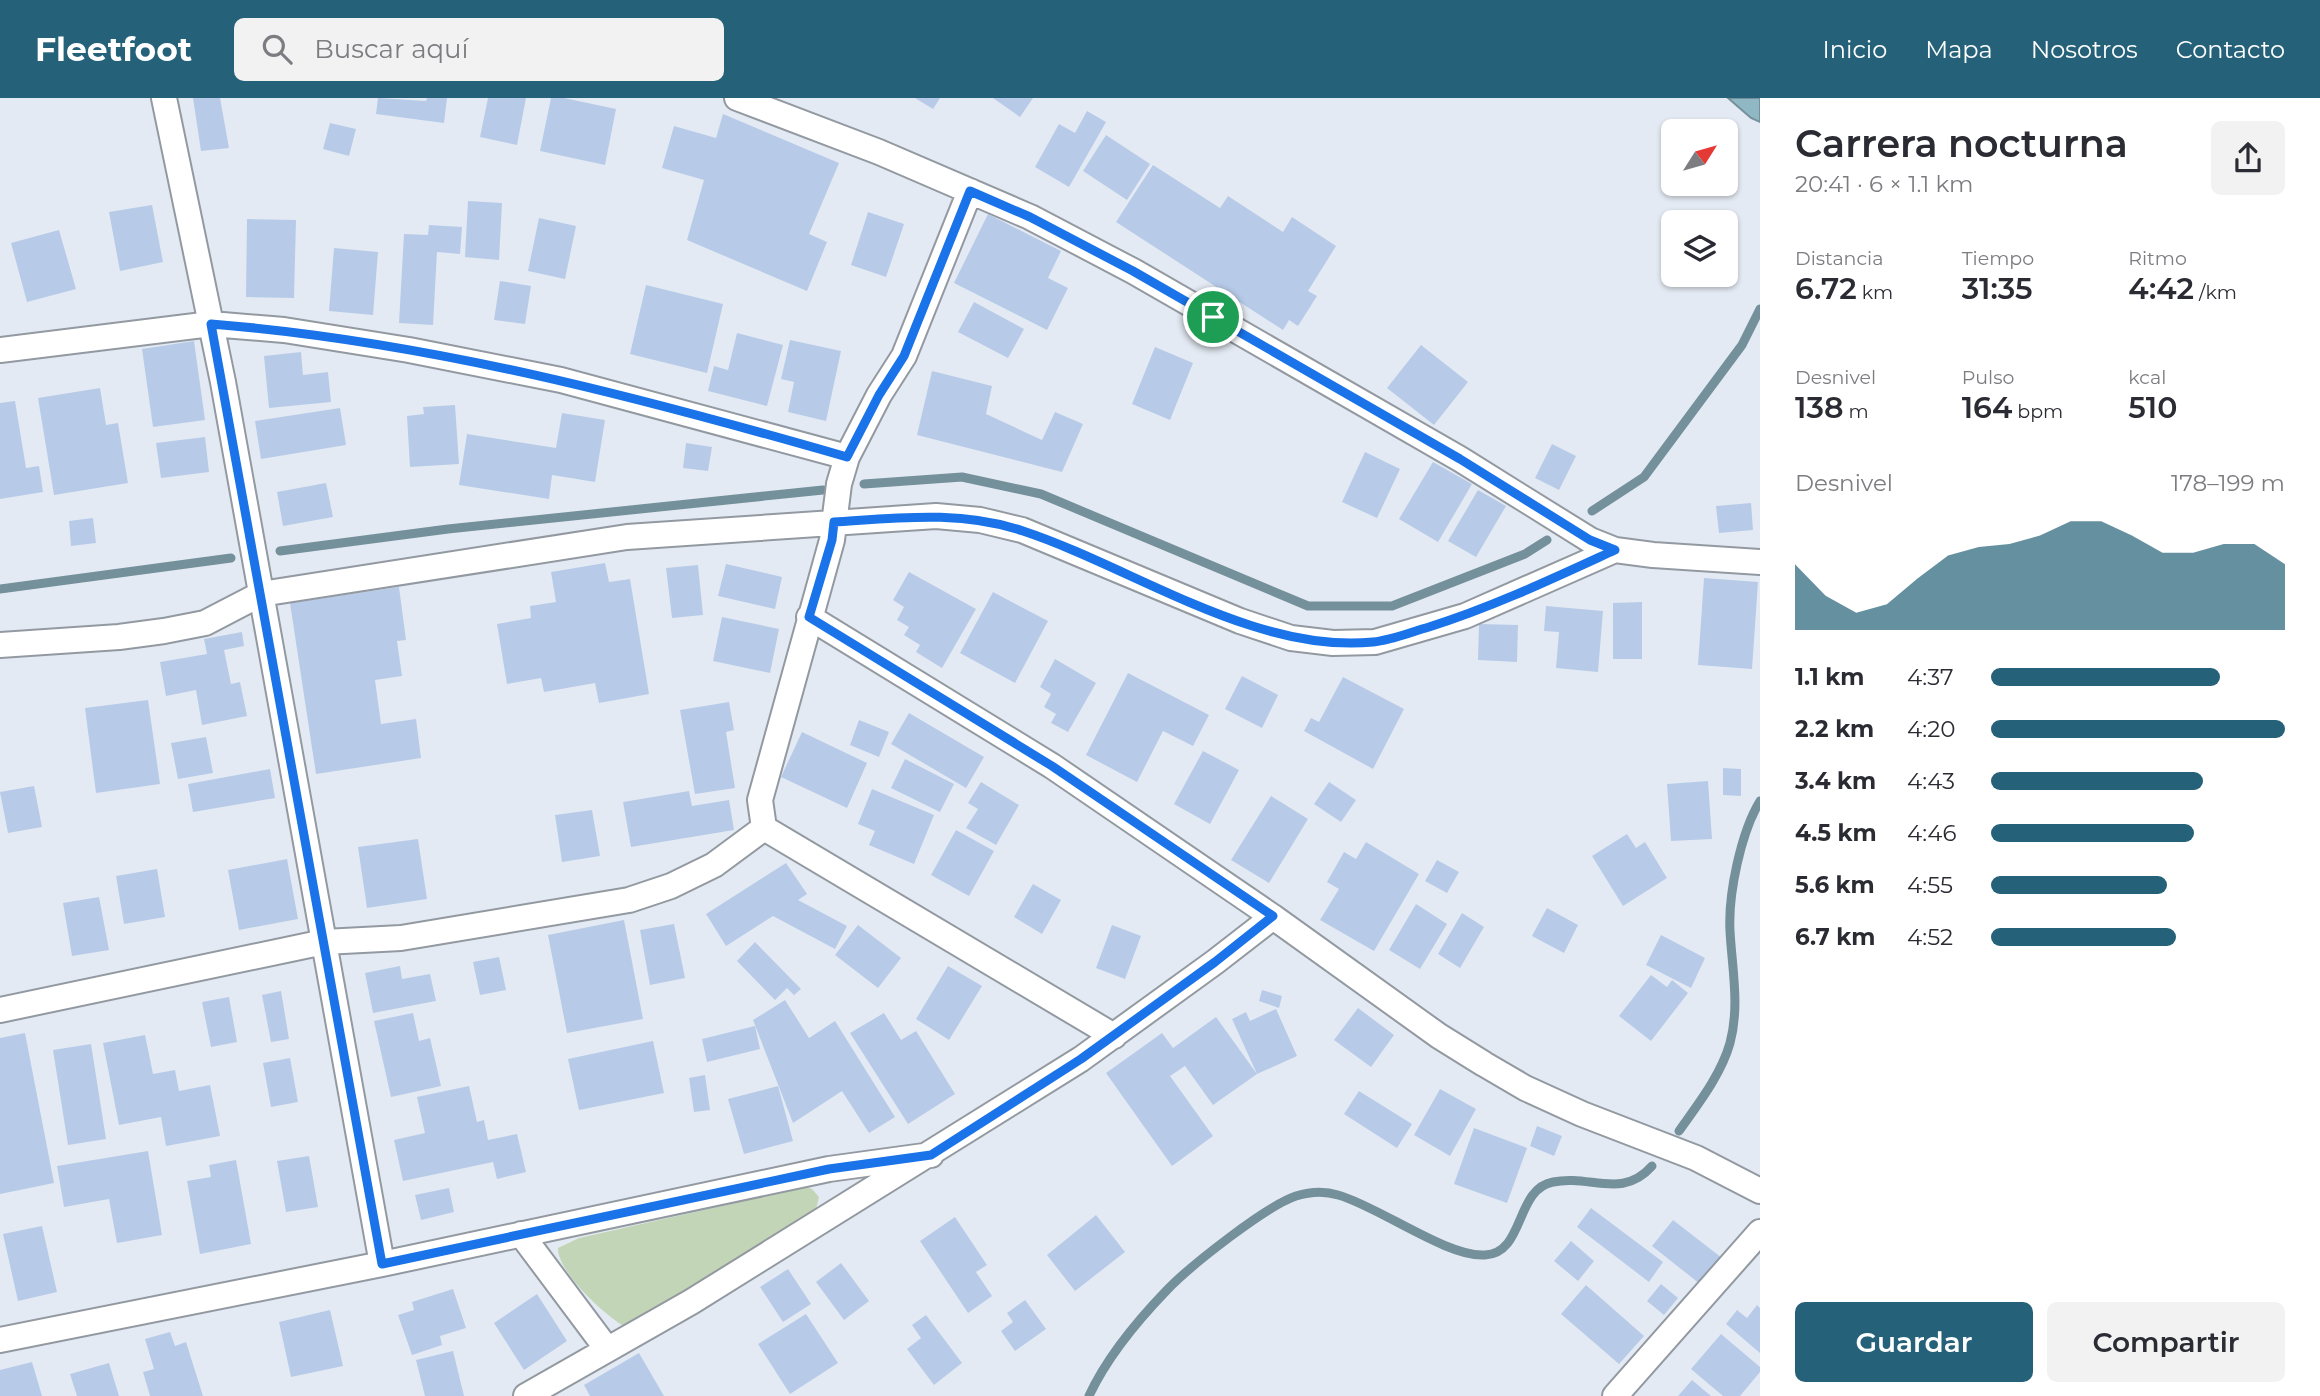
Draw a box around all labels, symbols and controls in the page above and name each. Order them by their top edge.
search box [234,18,724,81]
text: Fleetfoot [35,29,192,69]
icon: search [258,30,296,68]
text: Buscar aquí [314,33,469,65]
text: Inicio [1822,35,1887,64]
text: Mapa [1925,35,1993,64]
text: Nosotros [2031,35,2138,64]
text: Contacto [2176,35,2285,64]
north arrow [1661,119,1738,196]
map controls [1661,119,1738,287]
text: Carrera nocturna [1795,120,2128,167]
button: share [2211,121,2285,195]
text: 20:41 · 6 × 1.1 km [1795,170,1973,198]
button: layers [1661,210,1738,287]
text: Distancia [1795,247,1883,270]
text: Tiempo [1962,247,2034,270]
text: Ritmo [2128,247,2187,270]
text: 6.72 [1795,270,1857,307]
text: 31:35 [1962,270,2033,307]
text: 4:42 [2128,270,2194,307]
text: km [1857,281,1893,304]
text: /km [2194,281,2237,304]
pin [1183,287,1243,347]
icon: arrive [1194,298,1232,336]
text: Desnivel [1795,366,1876,389]
text: Pulso [1962,366,2014,389]
text: kcal [2128,366,2166,389]
text: 138 [1795,389,1843,426]
text: 164 [1962,389,2012,426]
text: 510 [2128,389,2177,426]
text: m [1843,400,1869,423]
text: bpm [2012,400,2063,423]
text: Desnivel [1795,469,1893,497]
text: 178–199 m [2171,469,2285,497]
text: 1.1 km [1795,663,1864,691]
text: 4:37 [1907,663,1953,691]
text: 2.2 km [1795,715,1874,743]
text: 4:20 [1907,715,1955,743]
text: 3.4 km [1795,767,1876,795]
text: 4:43 [1907,767,1955,795]
text: 4.5 km [1795,819,1877,847]
text: 4:46 [1907,819,1956,847]
text: 5.6 km [1795,871,1875,899]
text: 4:55 [1907,871,1953,899]
text: 6.7 km [1795,923,1875,951]
text: 4:52 [1907,923,1953,951]
button: Guardar [1795,1302,2033,1382]
button: Compartir [2047,1302,2285,1382]

